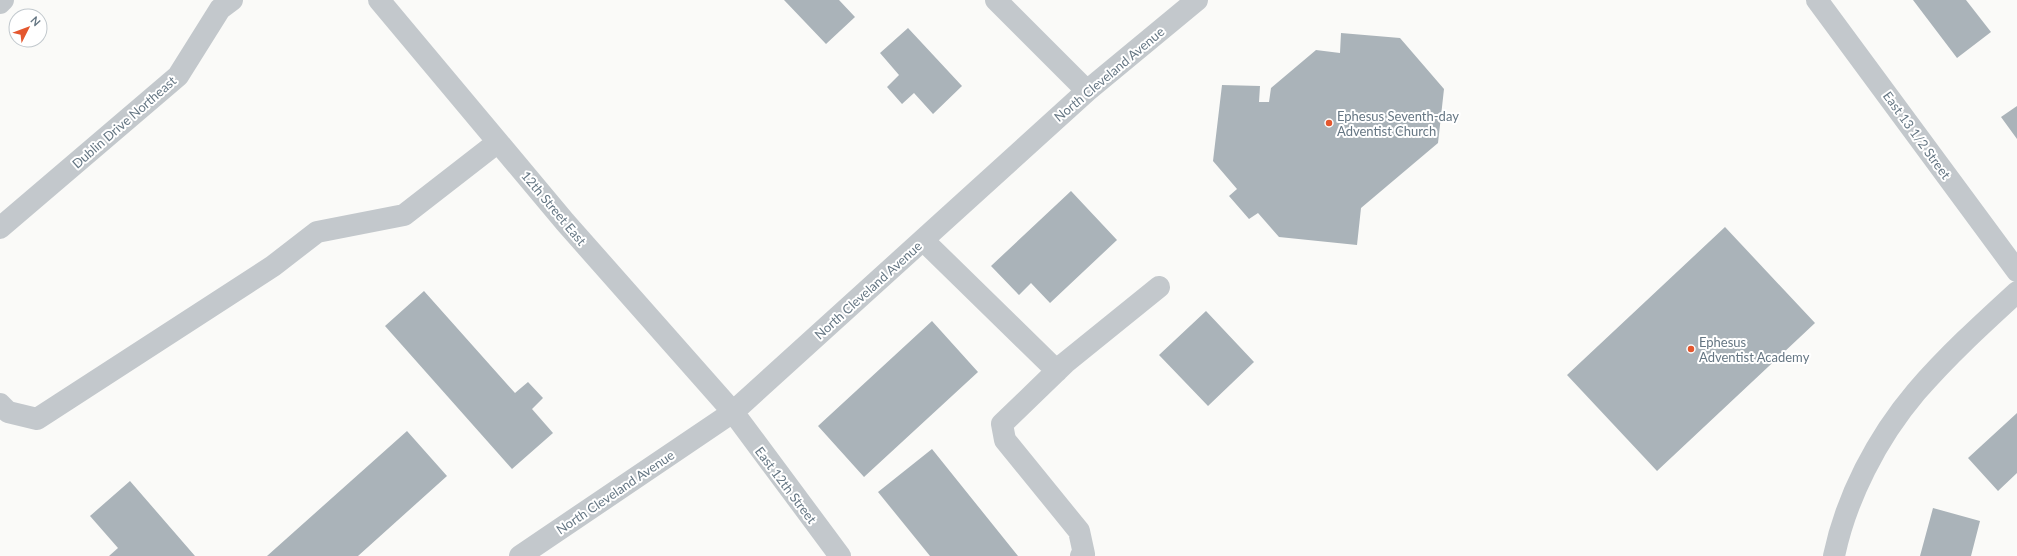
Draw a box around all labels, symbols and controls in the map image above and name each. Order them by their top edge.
north arrow [8,8,48,48]
text: N [28,13,43,28]
street label: North Cleveland Avenue [1051,23,1167,125]
street label: Dublin Drive Northeast [69,72,180,172]
street label: East 13 1/2 Street [1880,88,1954,182]
place label: Ephesus Seventh-day Adventist Church [1337,108,1459,139]
marker: Ephesus Seventh-day Adventist Church [1324,118,1334,128]
street label: 12th Street East [518,168,590,249]
street label: North Cleveland Avenue [811,237,925,342]
place label: Ephesus Adventist Academy [1699,334,1810,365]
marker: Ephesus Adventist Academy [1686,344,1696,354]
street label: East 12th Street [752,443,820,527]
street label: North Cleveland Avenue [553,446,677,537]

